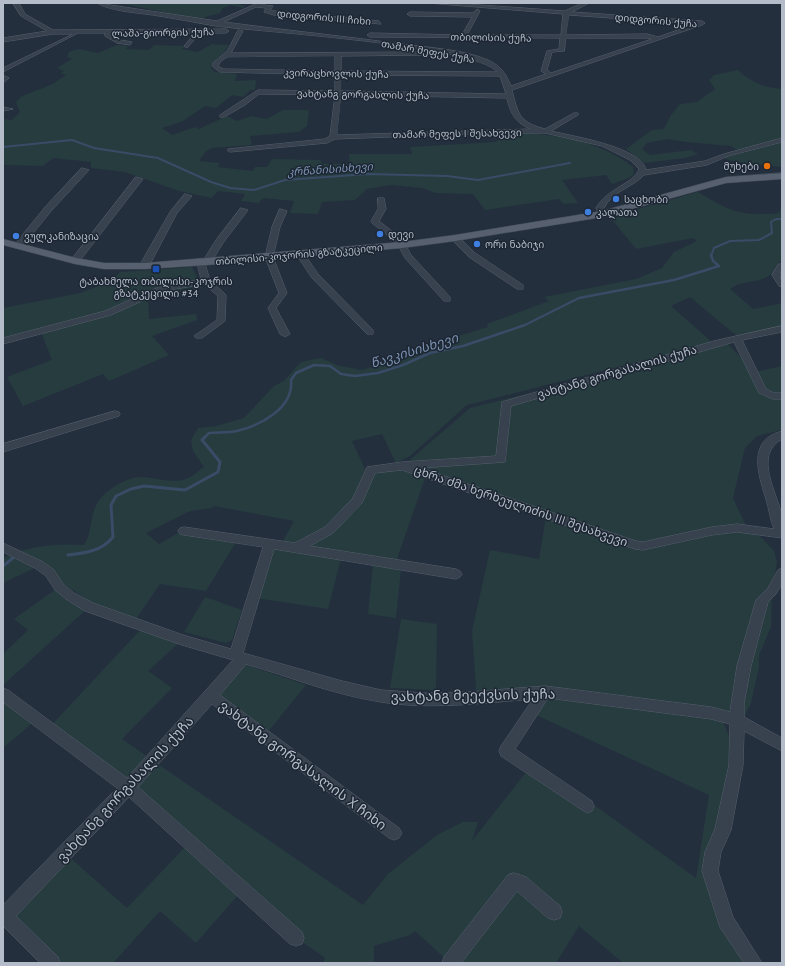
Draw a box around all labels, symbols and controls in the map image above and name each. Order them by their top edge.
street label: დიდგორის III ჩიხი [276,7,372,28]
street label: დიდგორის ქუჩა [614,10,698,31]
street label: ლაშა-გიორგის ქუჩა [112,25,214,40]
street label: თბილისის ქუჩა [450,30,532,45]
street label: თამარ მეფეს ქუჩა [380,37,476,66]
street label: კვირაცხოვლის ქუჩა [283,66,389,81]
street label: ვახტანგ გორგასლის ქუჩა [297,87,429,102]
street label: თამარ მეფეს I შესახვევი [392,126,522,141]
water label: კრწანისისხევი [287,159,374,179]
place label: მუხები [723,160,759,173]
marker: მუხები [762,161,772,171]
place label: საცხობი [624,193,668,206]
marker: საცხობი [611,194,621,204]
place label: კალათა [596,206,638,219]
marker: კალათა [583,207,593,217]
place label: დევი [388,228,414,241]
marker: დევი [375,229,385,239]
place label: ვულკანიზაცია [24,230,99,243]
marker: ვულკანიზაცია [11,231,21,241]
place label: ორი ნაბიჯი [485,238,544,251]
marker: ორი ნაბიჯი [472,239,482,249]
street label: თბილისი-კოჯორის გზატკეცილი [215,241,383,268]
marker: ტაბახმელა თბილისი-კოჯრის გზატკეცილი #34 [151,264,161,274]
place label: ტაბახმელა თბილისი-კოჯრის გზატკეცილი #34 [79,275,233,300]
water label: წავკისისხევი [368,329,460,372]
street label: ვახტანგ გორგასალის ქუჩა [535,341,699,403]
street label: ცხრა ძმა ხერხეულიძის III შესახვევი [412,462,630,550]
street label: ვახტანგ მეექვსის ქუჩა [390,685,556,705]
street label: ვახტანგ გორგასალის X ჩიხი [216,696,390,834]
street label: ვახტანგ გორგასალის ქუჩა [53,712,197,866]

